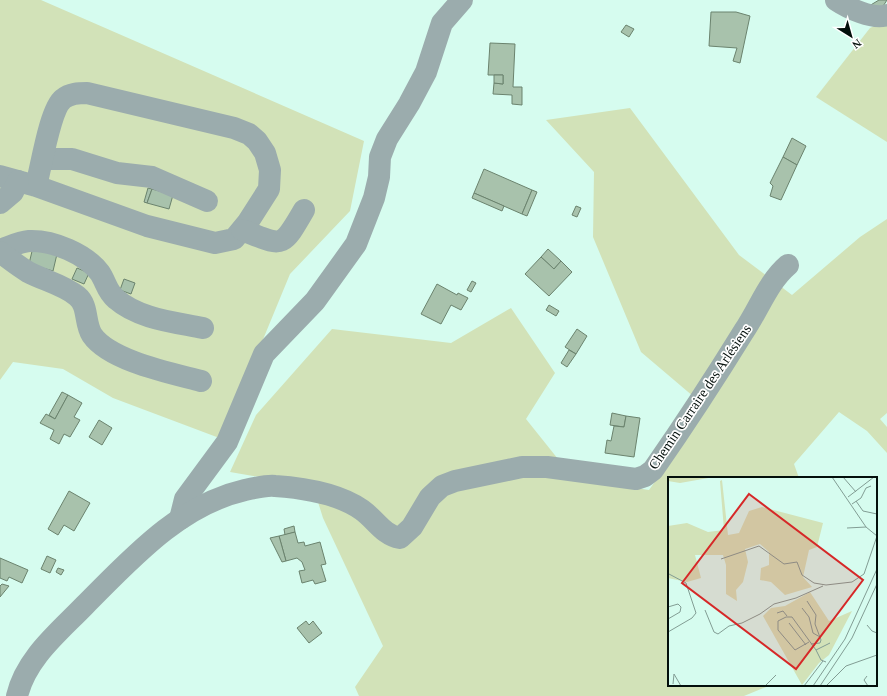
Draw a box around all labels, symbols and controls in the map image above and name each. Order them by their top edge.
north arrow [831,16,871,56]
text: N [850,37,864,51]
street label: Chemin Carraire des Arlésiens [646,322,754,472]
inset map [668,477,877,686]

